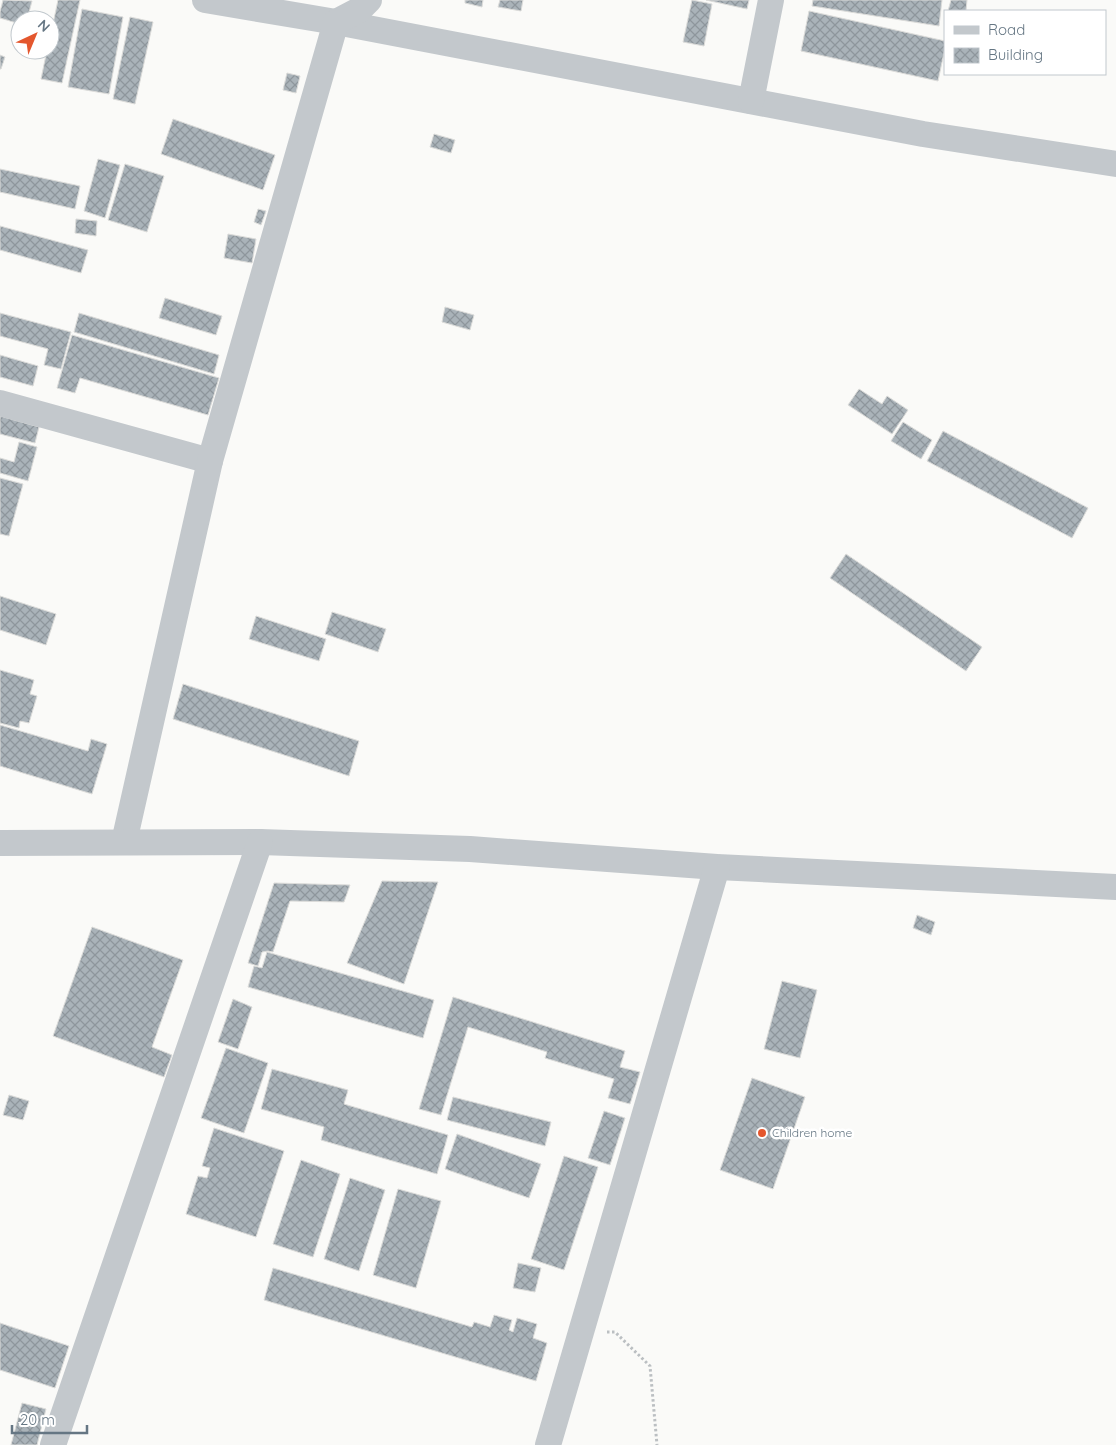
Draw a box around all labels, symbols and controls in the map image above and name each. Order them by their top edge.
north arrow [10,10,60,60]
legend [944,10,1106,75]
text: N [34,16,54,36]
text: Road [988,20,1025,39]
text: Building [988,45,1043,64]
place label: Children home [772,1125,852,1140]
marker: Children home [756,1127,768,1139]
scale bar [12,1402,88,1434]
text: 20 m [20,1410,55,1429]

